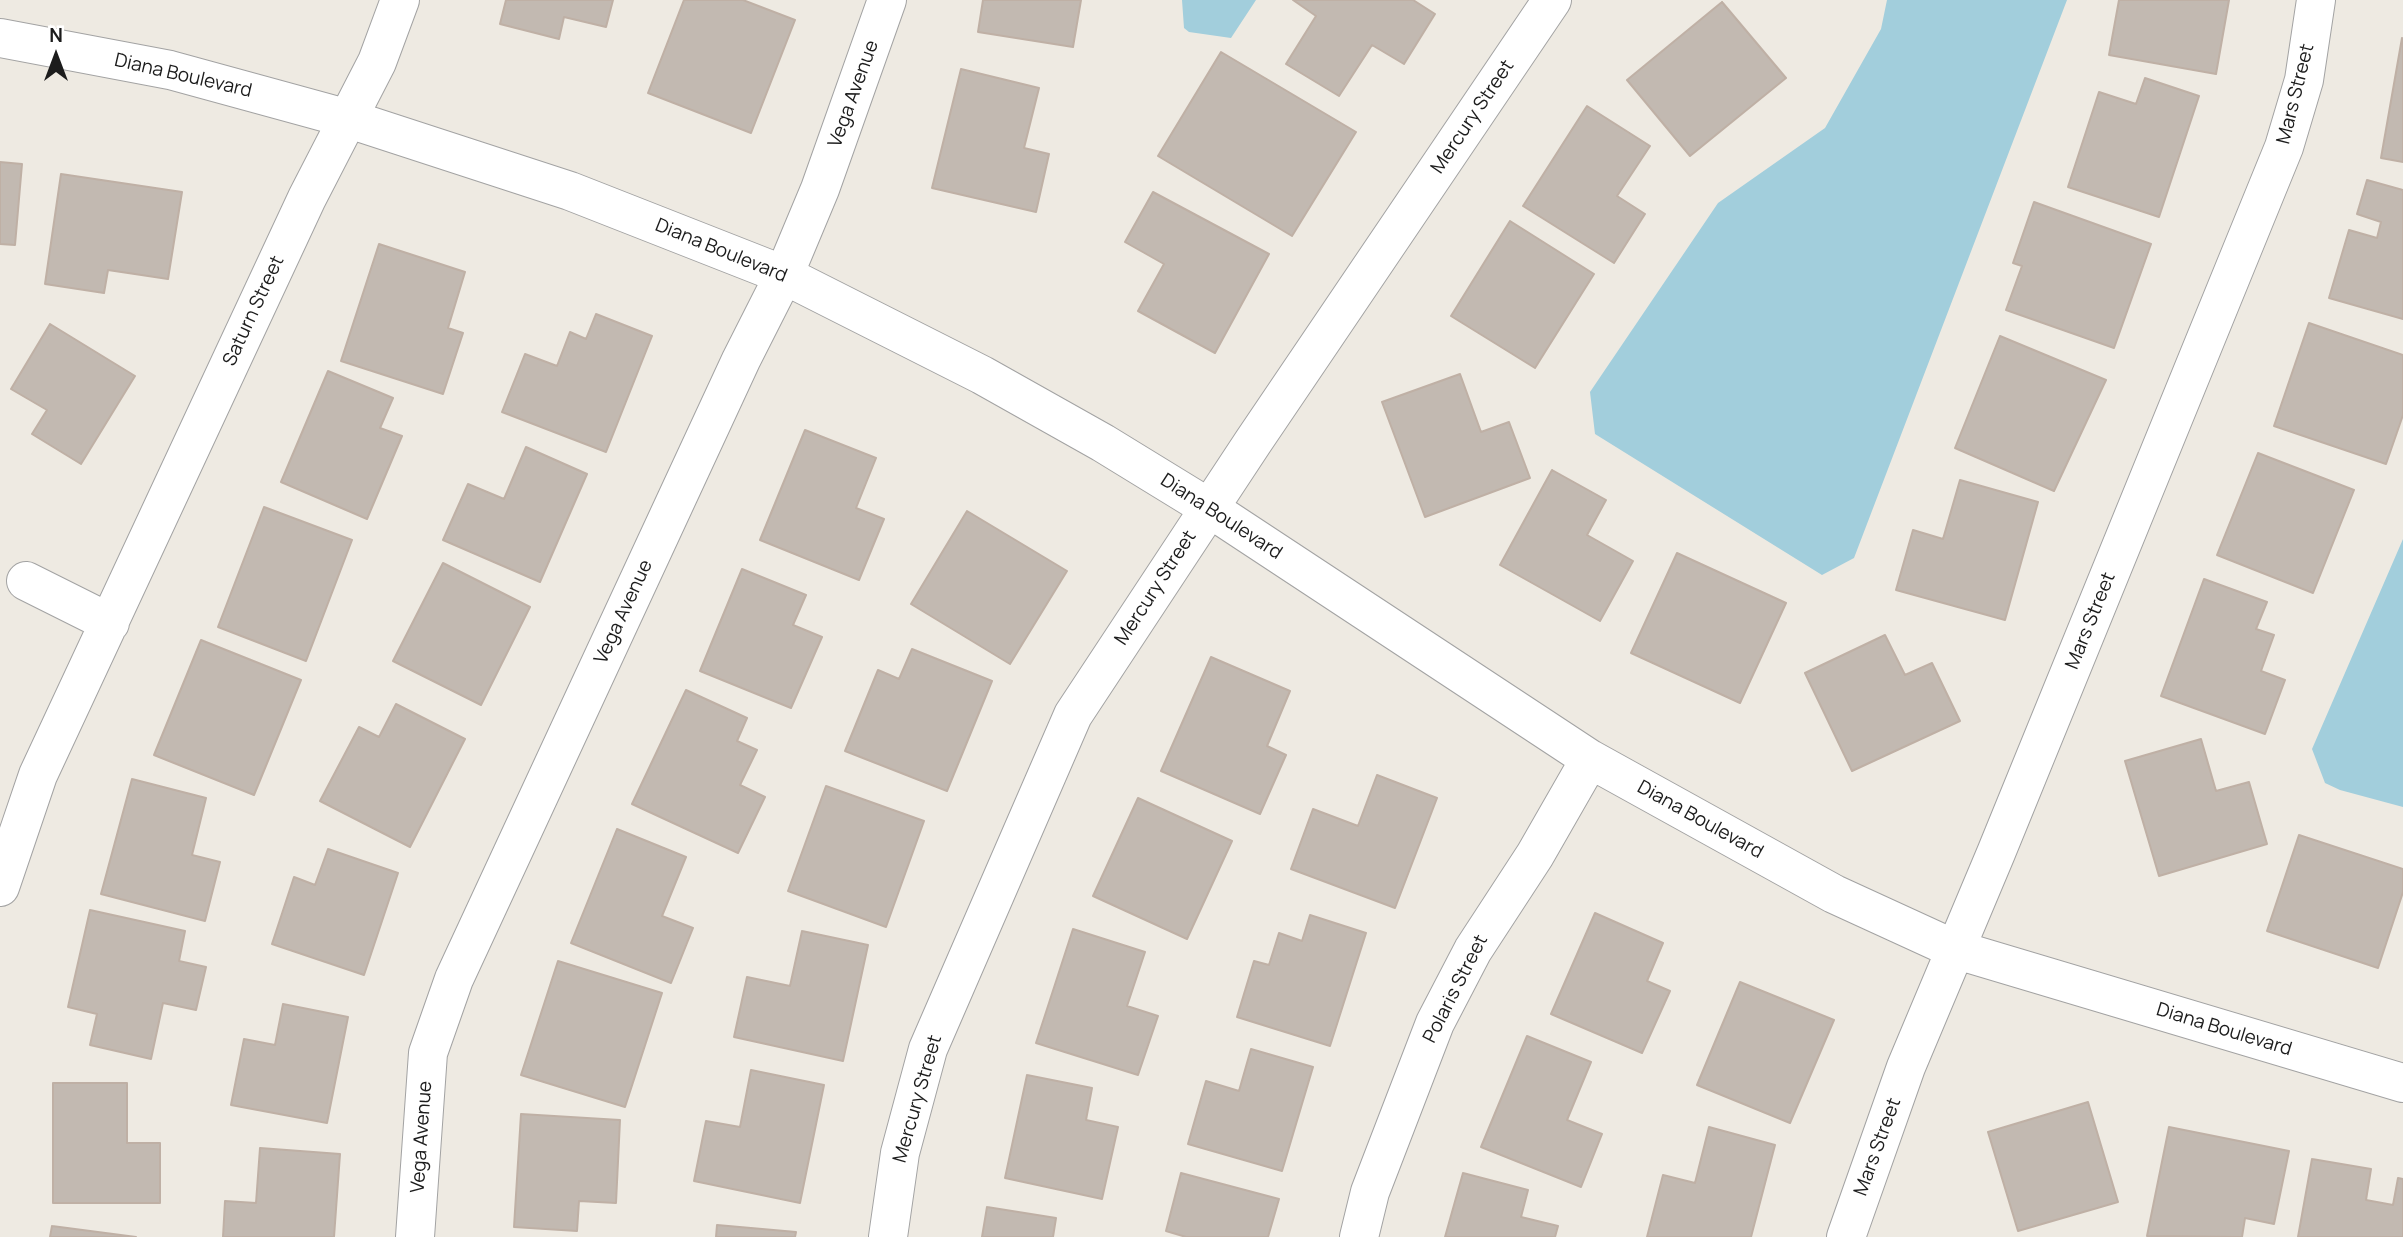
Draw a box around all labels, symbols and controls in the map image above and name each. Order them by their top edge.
north arrow [21,21,91,91]
text: N [49,22,63,48]
street label: Vega Avenue [824,37,884,151]
street label: Mars Street [2273,41,2319,147]
street label: Diana Boulevard [112,49,254,103]
street label: Mercury Street [1427,56,1519,178]
street label: Diana Boulevard [652,214,790,288]
street label: Saturn Street [219,252,289,370]
street label: Diana Boulevard [1156,469,1286,565]
street label: Mercury Street [1111,526,1201,650]
street label: Vega Avenue [590,556,658,668]
street label: Mars Street [2061,569,2121,673]
street label: Diana Boulevard [1633,776,1767,864]
street label: Polaris Street [1419,931,1493,1047]
street label: Diana Boulevard [2154,999,2294,1061]
street label: Mercury Street [889,1032,947,1166]
street label: Vega Avenue [407,1080,437,1194]
street label: Mars Street [1850,1095,1906,1199]

